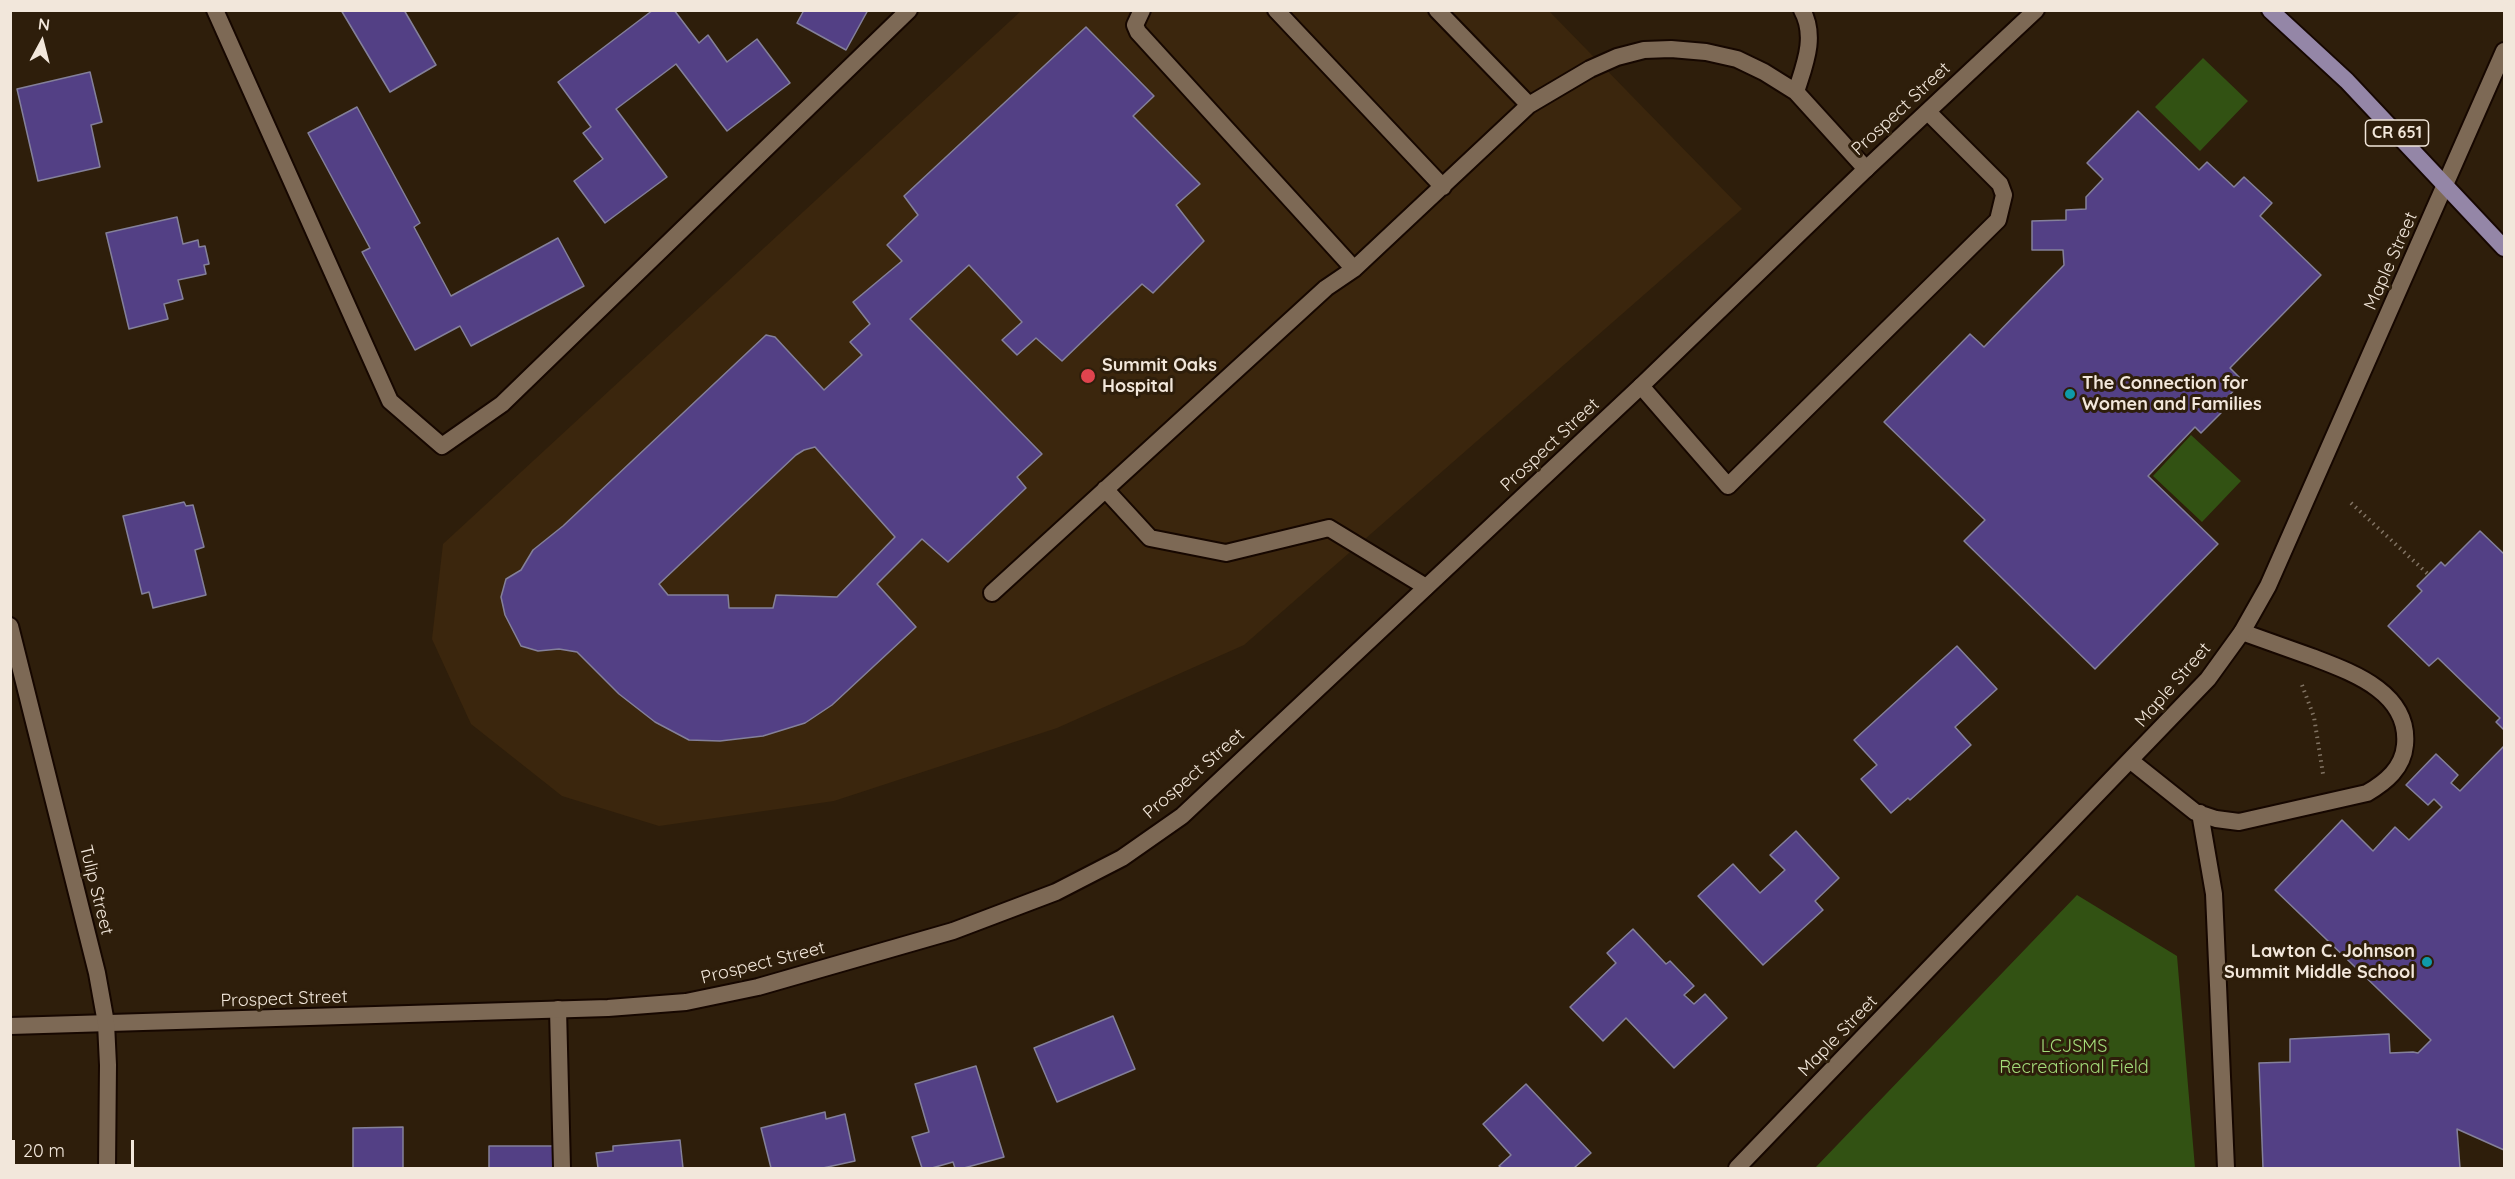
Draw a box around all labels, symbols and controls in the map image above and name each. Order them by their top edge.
north arrow [12,12,72,72]
text: N [37,13,51,35]
street label: Prospect Street [1847,58,1955,160]
road number: CR 651 [2366,120,2428,146]
street label: Maple Street [2360,209,2422,313]
place label: Summit Oaks Hospital [1102,355,1217,398]
marker: Summit Oaks Hospital [1079,367,1097,385]
place label: The Connection for Women and Families [2082,373,2262,416]
marker: The Connection for Women and Families [2063,387,2077,401]
street label: Prospect Street [1496,394,1604,496]
street label: Maple Street [2130,638,2216,732]
street label: Prospect Street [1139,724,1249,824]
street label: Tulip Street [74,843,118,937]
street label: Prospect Street [699,937,827,989]
place label: Lawton C. Johnson Summit Middle School [2224,941,2415,984]
marker: Lawton C. Johnson Summit Middle School [2420,955,2434,969]
street label: Prospect Street [220,986,348,1012]
street label: Maple Street [1794,991,1882,1081]
park label: LCJSMS Recreational Field [1999,1036,2149,1078]
scale bar [15,1128,136,1166]
text: 20 m [23,1139,65,1162]

